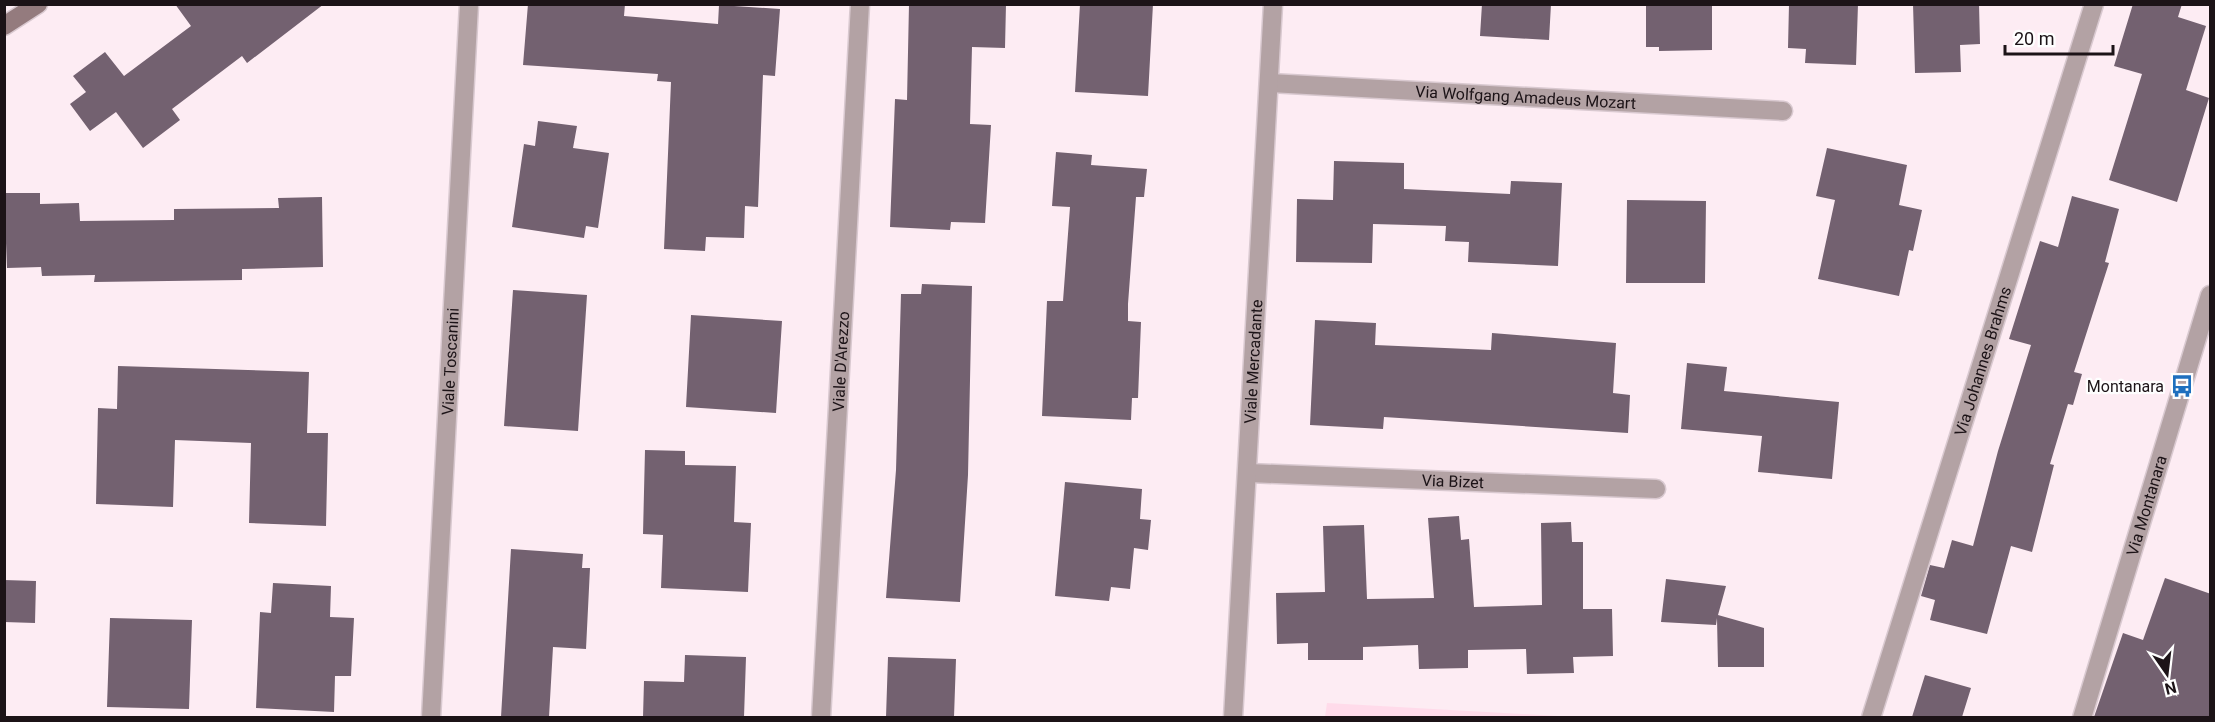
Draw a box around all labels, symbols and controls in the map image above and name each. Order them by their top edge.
scale bar [2005,18,2113,56]
text: 20 m [2014,28,2054,49]
street label: Via Wolfgang Amadeus Mozart [1415,81,1636,112]
street label: Via Johannes Brahms [1950,284,2015,438]
street label: Viale Mercadante [1240,299,1266,424]
street label: Viale Toscanini [438,307,462,416]
street label: Viale D'Arezzo [828,311,853,412]
bus stop icon: Montanara [2169,373,2195,399]
place label: Montanara [2087,377,2164,396]
street label: Via Montanara [2122,453,2170,558]
street label: Via Bizet [1421,470,1484,492]
north arrow [2137,644,2197,704]
text: N [2163,677,2178,699]

